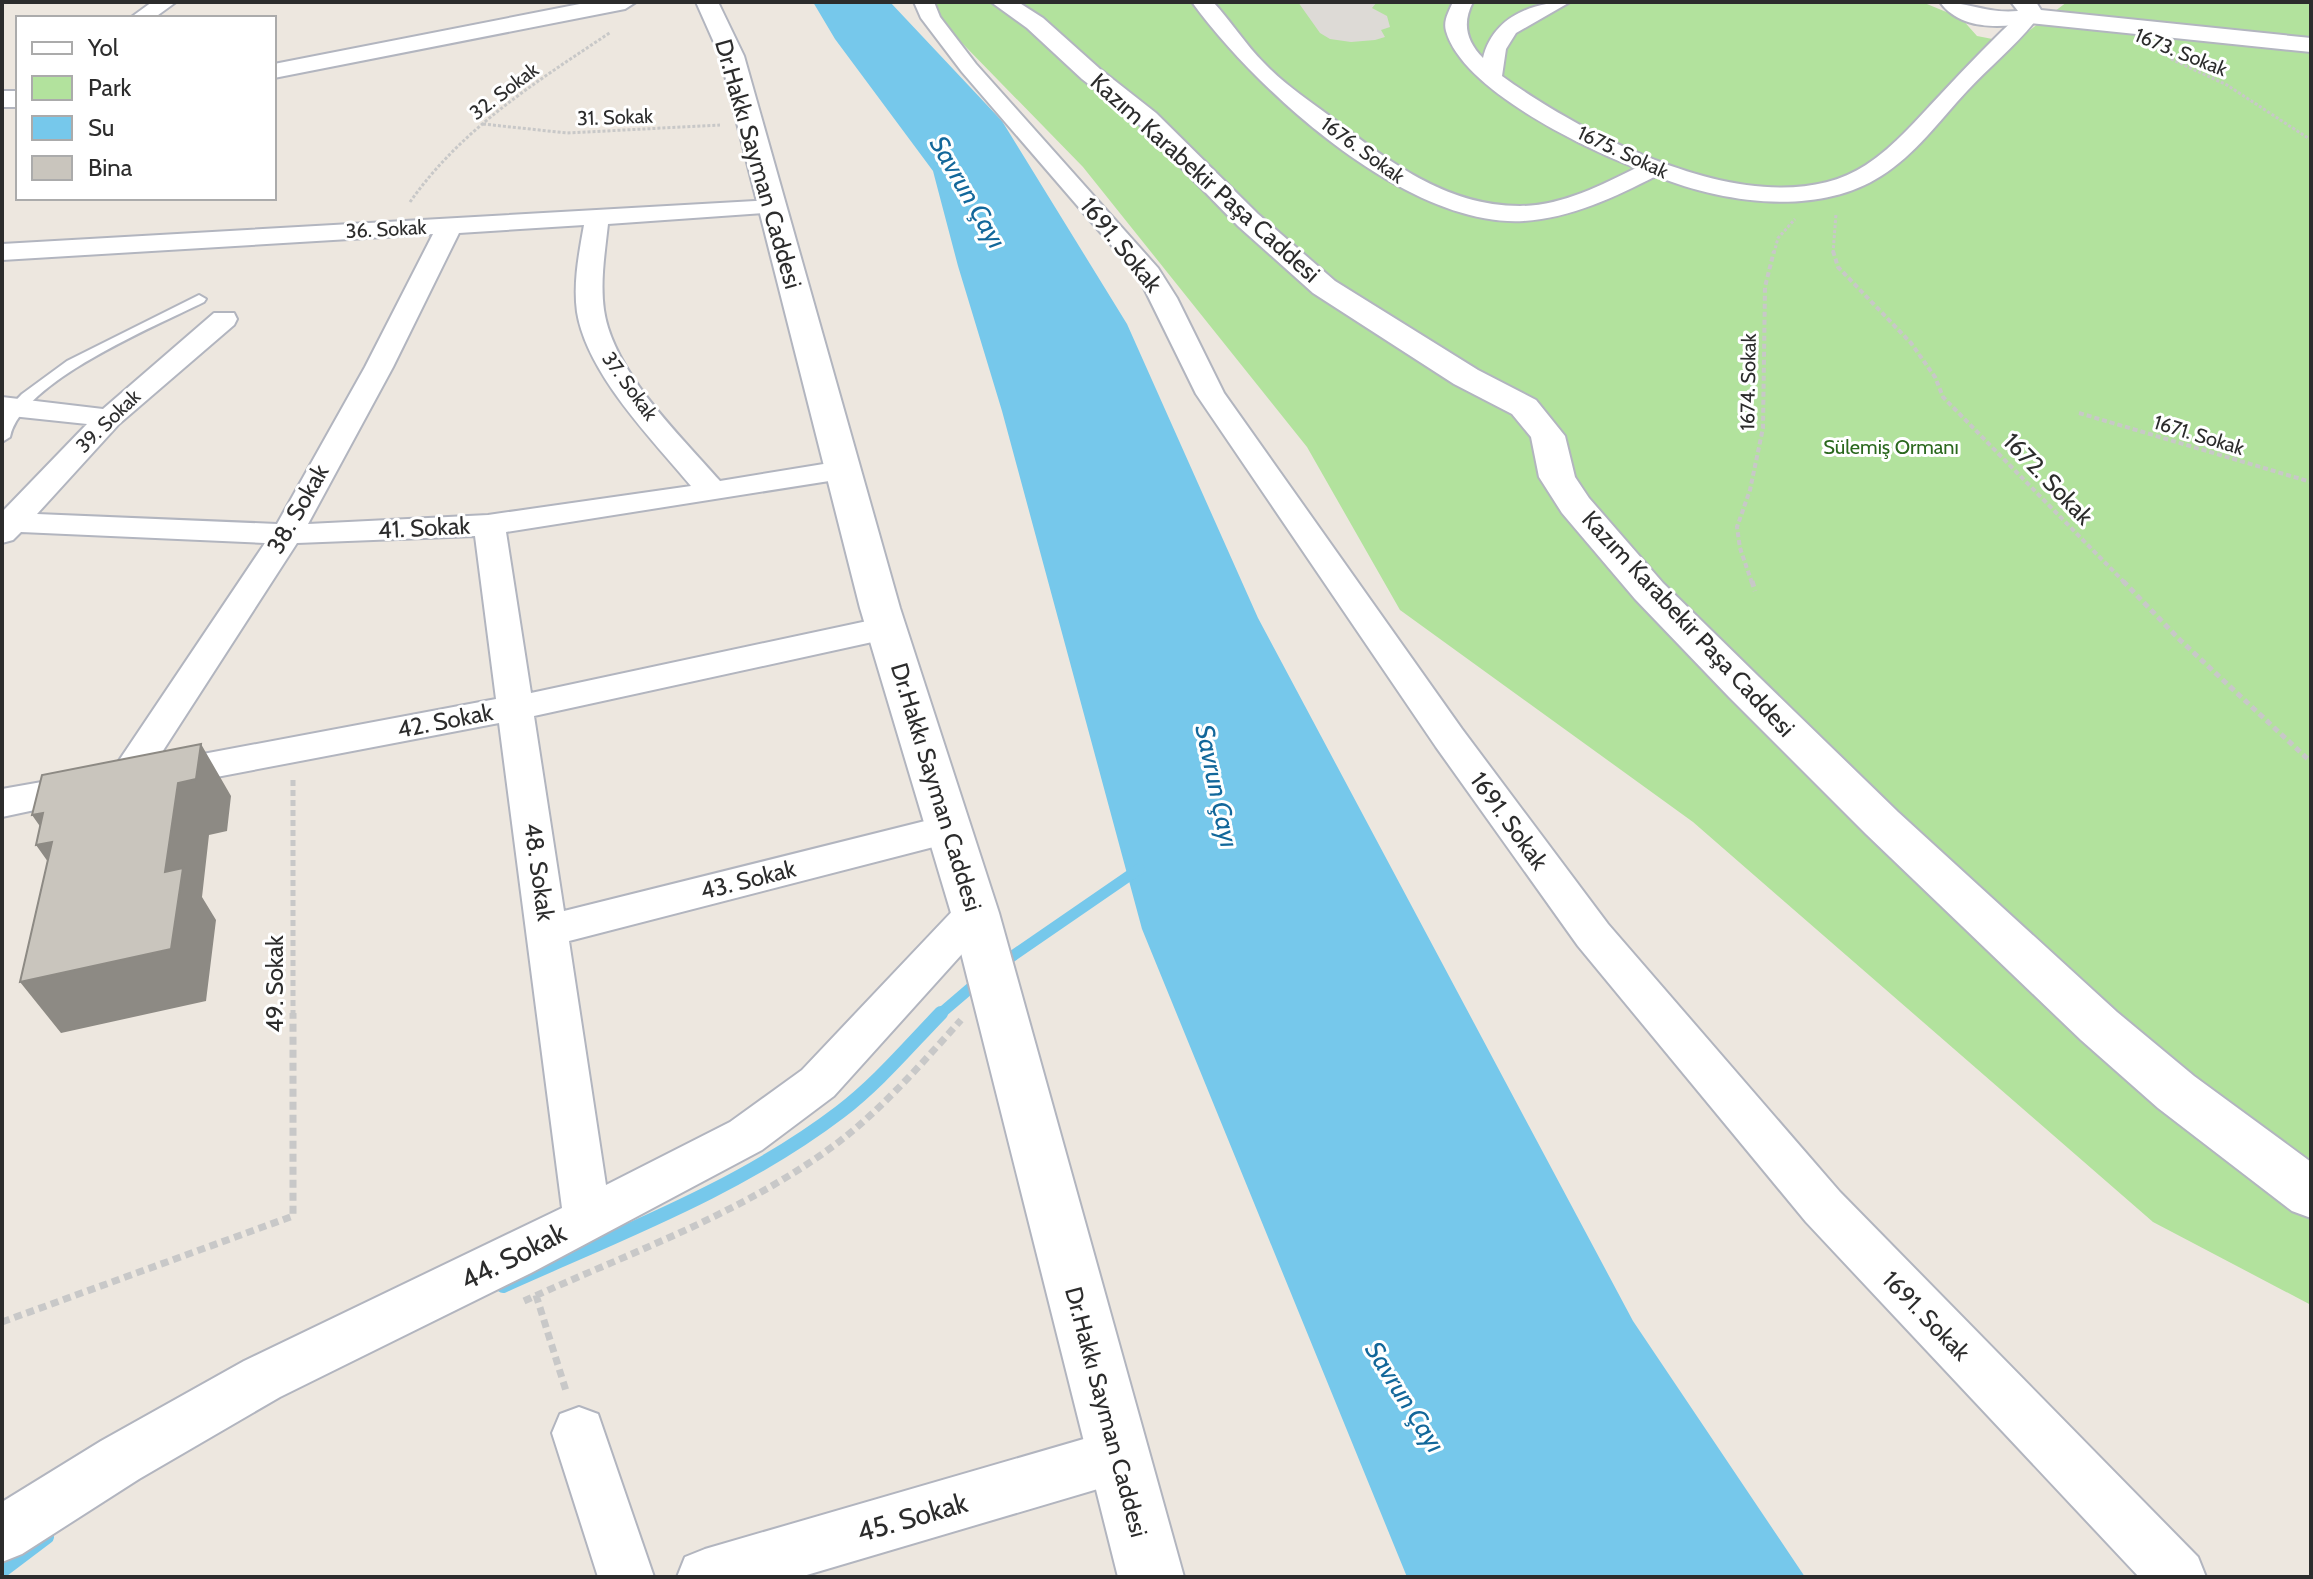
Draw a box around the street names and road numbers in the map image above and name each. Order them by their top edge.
street label: 1673. Sokak [2131,23,2231,81]
street label: Dr.Hakkı Sayman Caddesi [709,36,808,292]
street label: 32. Sokak [465,57,543,125]
street label: Kazım Karabekir Paşa Caddesi [1085,67,1326,288]
street label: 31. Sokak [577,104,653,130]
street label: 1676. Sokak [1317,112,1409,188]
street label: 1675. Sokak [1574,121,1672,183]
street label: 1691. Sokak [1074,191,1168,298]
street label: 36. Sokak [345,215,427,243]
street label: 1674. Sokak [1735,333,1761,431]
street label: 37. Sokak [597,347,663,425]
street label: 39. Sokak [71,384,145,458]
street label: 1671. Sokak [2151,410,2247,460]
street label: 1672. Sokak [1997,427,2099,531]
street label: 38. Sokak [260,459,335,558]
street label: Kazım Karabekir Paşa Caddesi [1576,505,1801,743]
street label: 41. Sokak [377,511,471,544]
street label: Dr.Hakkı Sayman Caddesi [885,659,988,915]
street label: 42. Sokak [395,697,496,744]
street label: 1691. Sokak [1464,766,1555,875]
street label: 48. Sokak [518,821,561,923]
street label: 43. Sokak [697,854,799,905]
street label: 49. Sokak [260,935,289,1033]
street label: 44. Sokak [454,1215,572,1297]
street label: 1691. Sokak [1877,1265,1976,1367]
street label: Dr.Hakkı Sayman Caddesi [1059,1283,1154,1540]
street label: 45. Sokak [853,1485,972,1549]

